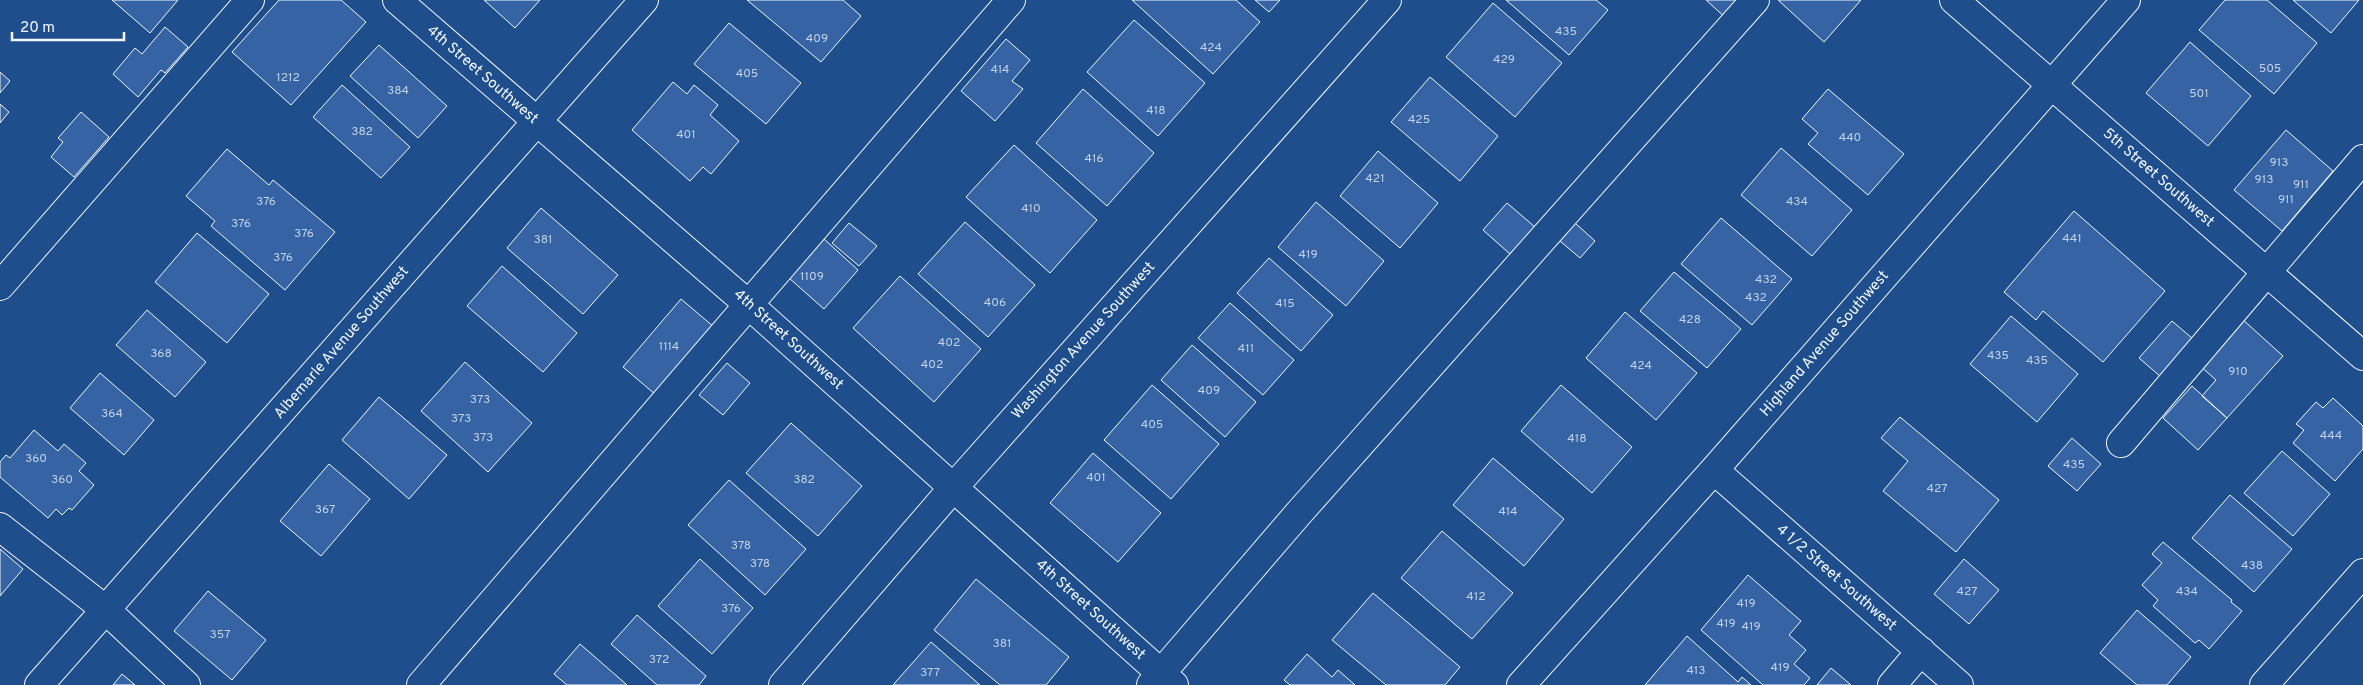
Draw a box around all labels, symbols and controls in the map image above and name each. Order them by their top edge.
scale bar [12,10,125,42]
text: 20 m [20,19,55,38]
street label: 4th Street Southwest [422,21,542,129]
house number: 435 [1555,24,1577,40]
house number: 409 [806,31,828,47]
house number: 424 [1200,40,1222,56]
house number: 429 [1493,52,1515,68]
house number: 505 [2259,61,2281,77]
house number: 414 [990,62,1010,78]
house number: 405 [736,66,758,82]
house number: 1212 [276,70,300,86]
house number: 384 [387,83,409,99]
house number: 501 [2189,86,2209,102]
house number: 418 [1146,103,1166,119]
house number: 425 [1408,112,1430,128]
house number: 382 [351,124,373,140]
street label: 5th Street Southwest [2098,124,2218,232]
house number: 401 [676,127,696,143]
house number: 440 [1839,130,1861,146]
house number: 416 [1084,151,1104,167]
house number: 913 [2270,155,2288,171]
house number: 421 [1365,171,1385,187]
house number: 913 [2255,172,2273,188]
house number: 911 [2293,177,2309,193]
house number: 911 [2278,192,2294,208]
house number: 376 [256,194,276,210]
house number: 434 [1786,194,1808,210]
house number: 410 [1021,201,1041,217]
house number: 376 [231,216,251,232]
house number: 376 [294,226,314,242]
house number: 441 [2062,231,2082,247]
house number: 381 [533,232,553,248]
house number: 419 [1298,247,1318,263]
house number: 376 [273,250,293,266]
street label: Washington Avenue Southwest [1008,258,1160,424]
street label: Albemarle Avenue Southwest [270,263,414,423]
street label: Highland Avenue Southwest [1756,267,1894,421]
house number: 1109 [800,269,824,285]
house number: 432 [1755,272,1777,288]
street label: 4th Street Southwest [729,286,847,394]
house number: 432 [1745,290,1767,306]
house number: 406 [984,295,1006,311]
house number: 415 [1275,296,1295,312]
house number: 428 [1679,312,1701,328]
house number: 402 [938,335,960,351]
house number: 1114 [659,339,679,355]
house number: 411 [1238,341,1254,357]
house number: 368 [150,346,172,362]
house number: 435 [1987,348,2009,364]
house number: 435 [2026,353,2048,369]
house number: 402 [921,357,943,373]
house number: 424 [1630,358,1652,374]
house number: 910 [2228,364,2248,380]
house number: 409 [1198,383,1220,399]
house number: 373 [470,392,490,408]
house number: 364 [101,406,123,422]
house number: 373 [451,411,471,427]
house number: 405 [1141,417,1163,433]
house number: 444 [2320,428,2342,444]
house number: 373 [473,430,493,446]
house number: 418 [1567,431,1587,447]
house number: 360 [25,451,47,467]
house number: 435 [2063,457,2085,473]
house number: 401 [1086,470,1106,486]
house number: 360 [51,472,73,488]
house number: 382 [793,472,815,488]
house number: 427 [1927,481,1947,497]
house number: 367 [315,502,335,518]
house number: 414 [1498,504,1518,520]
street label: 4 1/2 Street Southwest [1772,520,1900,636]
house number: 378 [731,538,751,554]
house number: 378 [750,556,770,572]
street label: 4th Street Southwest [1031,556,1149,664]
house number: 438 [2241,558,2263,574]
house number: 427 [1957,584,1977,600]
house number: 434 [2176,584,2198,600]
house number: 412 [1466,589,1486,605]
house number: 419 [1736,596,1756,612]
house number: 376 [721,601,741,617]
house number: 419 [1716,616,1736,632]
house number: 419 [1741,619,1761,635]
house number: 357 [210,627,230,643]
house number: 381 [992,636,1012,652]
house number: 372 [649,652,669,668]
house number: 419 [1770,660,1790,676]
house number: 413 [1686,663,1706,679]
house number: 377 [920,665,940,681]

